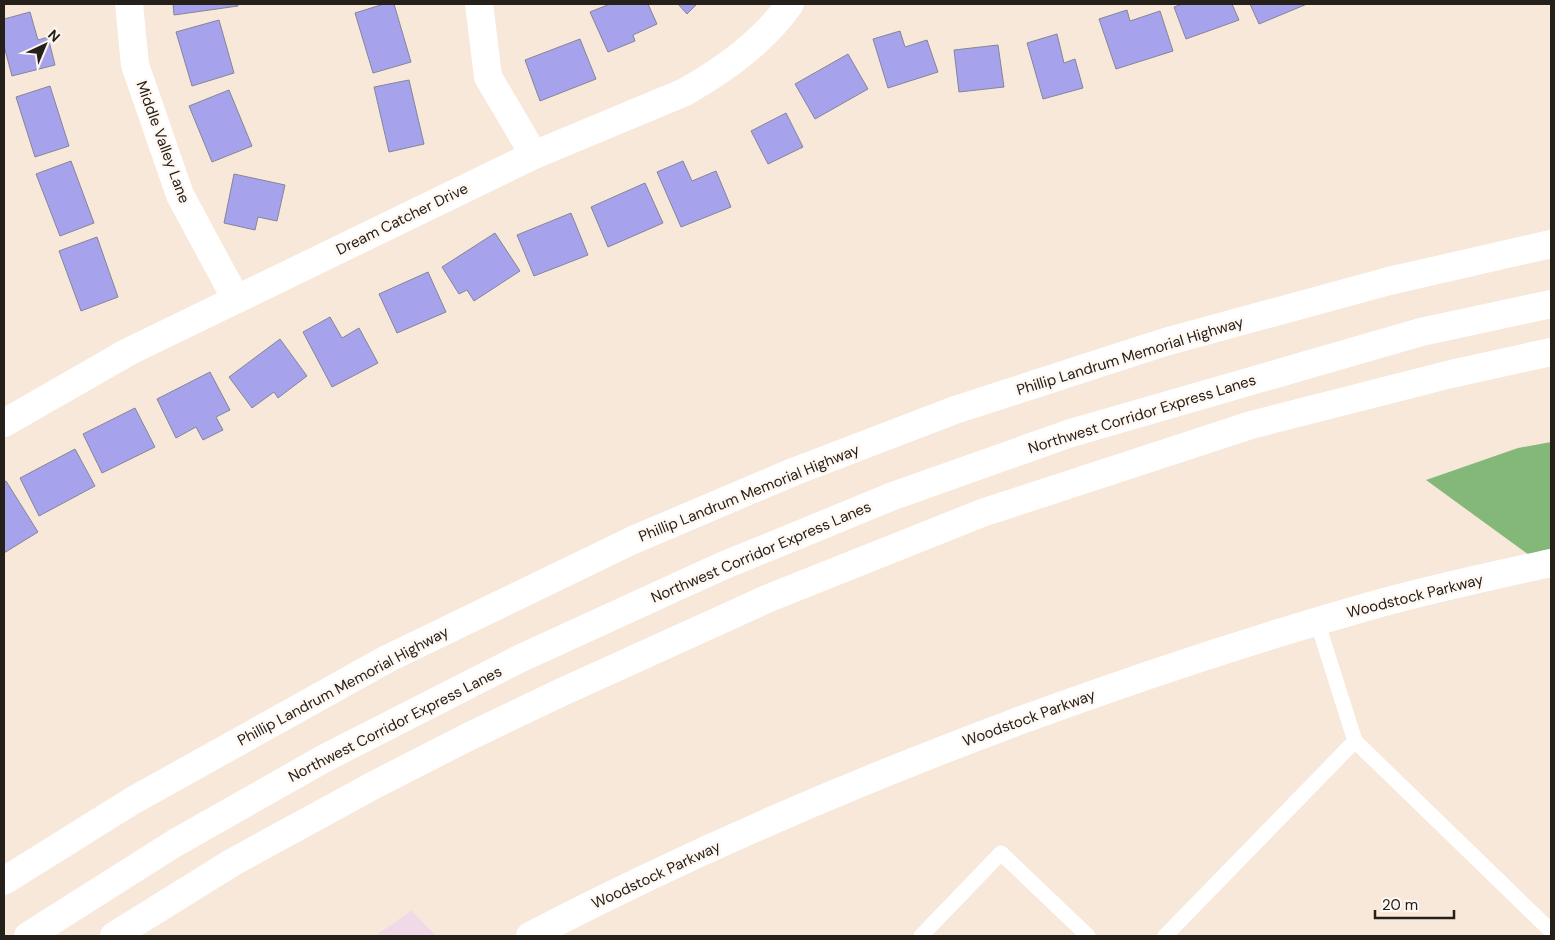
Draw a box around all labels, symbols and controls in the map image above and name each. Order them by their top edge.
north arrow [20,20,70,70]
text: N [44,26,64,46]
street label: Middle Valley Lane [132,78,194,206]
street label: Dream Catcher Drive [333,178,471,260]
street label: Phillip Landrum Memorial Highway [1014,312,1247,400]
street label: Northwest Corridor Express Lanes [1026,370,1258,458]
street label: Phillip Landrum Memorial Highway [636,439,863,547]
street label: Northwest Corridor Express Lanes [648,496,874,608]
street label: Woodstock Parkway [1345,569,1486,623]
street label: Phillip Landrum Memorial Highway [234,621,453,750]
street label: Northwest Corridor Express Lanes [285,661,505,787]
street label: Woodstock Parkway [960,684,1099,751]
street label: Woodstock Parkway [588,836,724,914]
scale bar [1375,888,1454,920]
text: 20 m [1382,895,1418,915]

